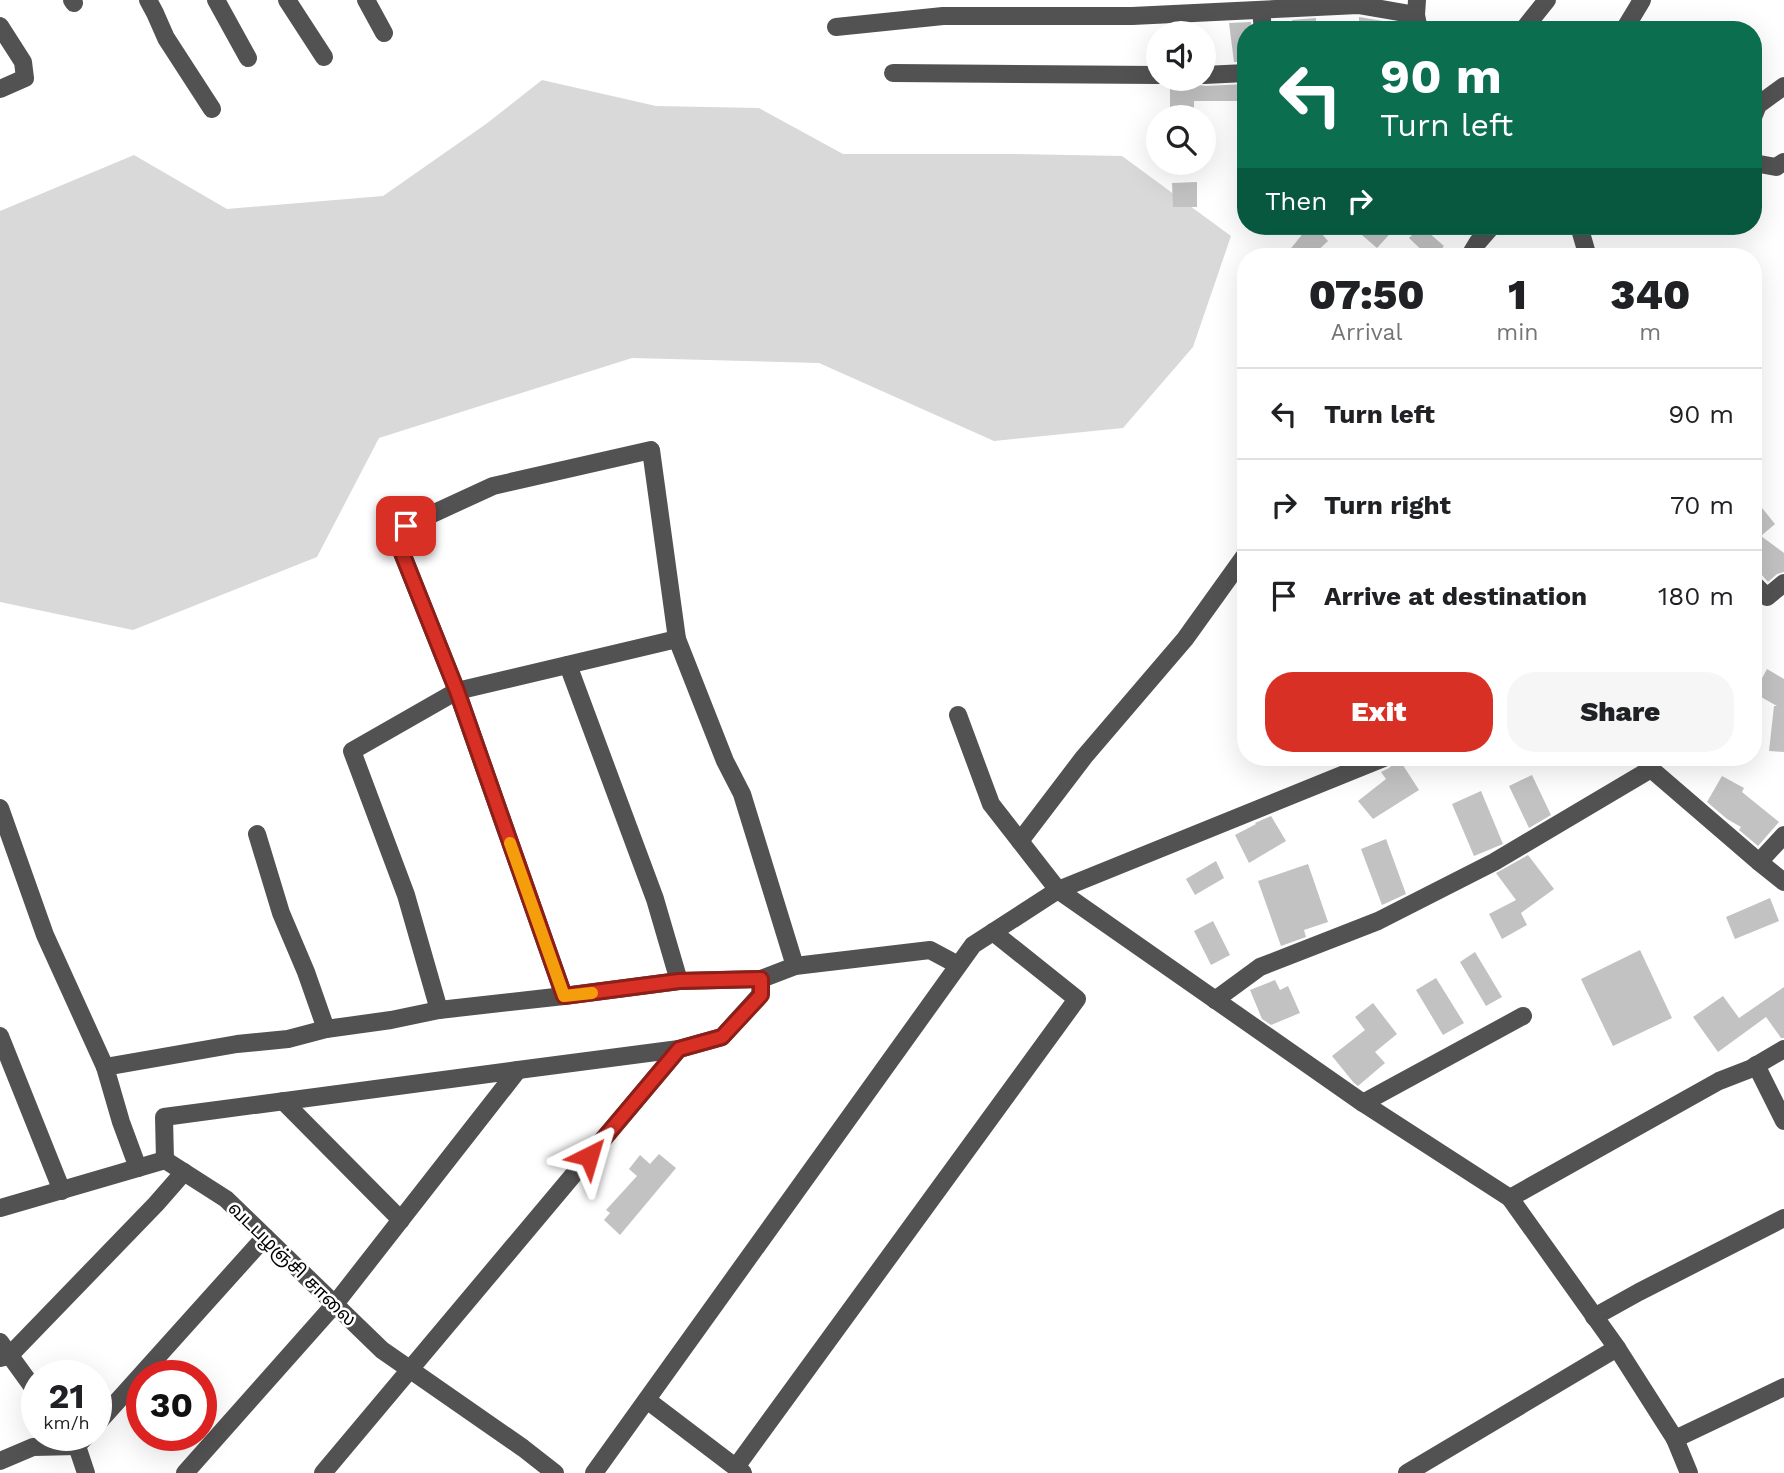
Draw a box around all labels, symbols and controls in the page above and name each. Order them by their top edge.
map controls [1146,21,1216,175]
button: sound [1146,21,1216,91]
text: 90 m [1380,47,1502,105]
icon: left [1265,49,1356,140]
button: search [1146,105,1216,175]
text: Turn left [1380,106,1513,144]
icon: right [1341,182,1379,220]
text: Then [1265,186,1327,216]
text: 07:50 [1309,270,1425,319]
text: 1 [1508,270,1527,319]
text: 340 [1610,270,1690,319]
text: Arrival [1331,319,1403,346]
text: min [1496,319,1539,346]
text: m [1639,319,1661,346]
icon: left [1265,395,1303,433]
text: Turn left [1324,399,1435,429]
text: 90 m [1668,399,1734,429]
icon: right [1265,486,1303,524]
text: Turn right [1324,490,1451,520]
text: 70 m [1670,490,1734,520]
pin [376,496,436,556]
icon: arrive [387,507,425,545]
icon: arrive [1265,577,1303,615]
text: Arrive at destination [1324,581,1587,611]
text: 180 m [1658,581,1734,611]
button: Exit [1265,672,1493,752]
button: Share [1507,672,1734,752]
position arrow [552,1119,626,1193]
street label: வடபழஞ்சி சாலை [222,1197,361,1332]
speed limit sign: 30 [126,1360,217,1451]
text: 21 [49,1375,84,1417]
text: km/h [43,1412,90,1433]

